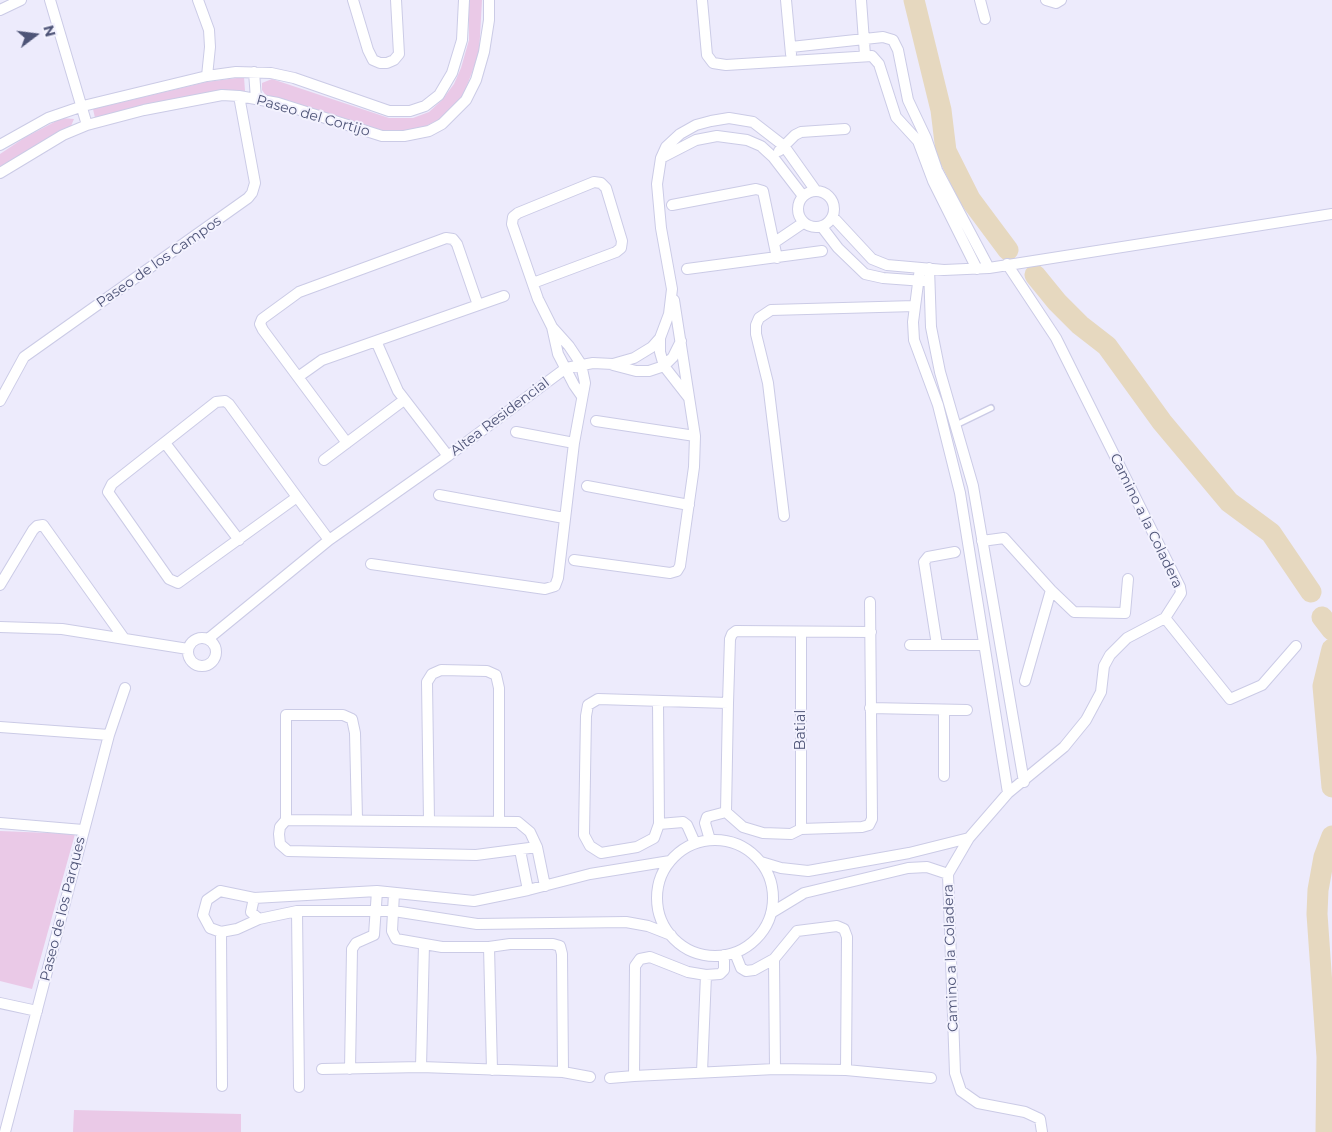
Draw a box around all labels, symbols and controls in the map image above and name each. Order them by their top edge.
north arrow [10,10,60,60]
text: N [39,23,60,39]
street label: Paseo del Cortijo [254,92,372,140]
street label: Paseo de los Campos [93,213,225,311]
street label: Altea Residencial [447,374,553,460]
street label: Camino a la Coladera [1106,451,1186,591]
street label: Batial [793,710,809,750]
street label: Paseo de los Parques [37,835,89,983]
street label: Camino a la Coladera [940,884,962,1032]

